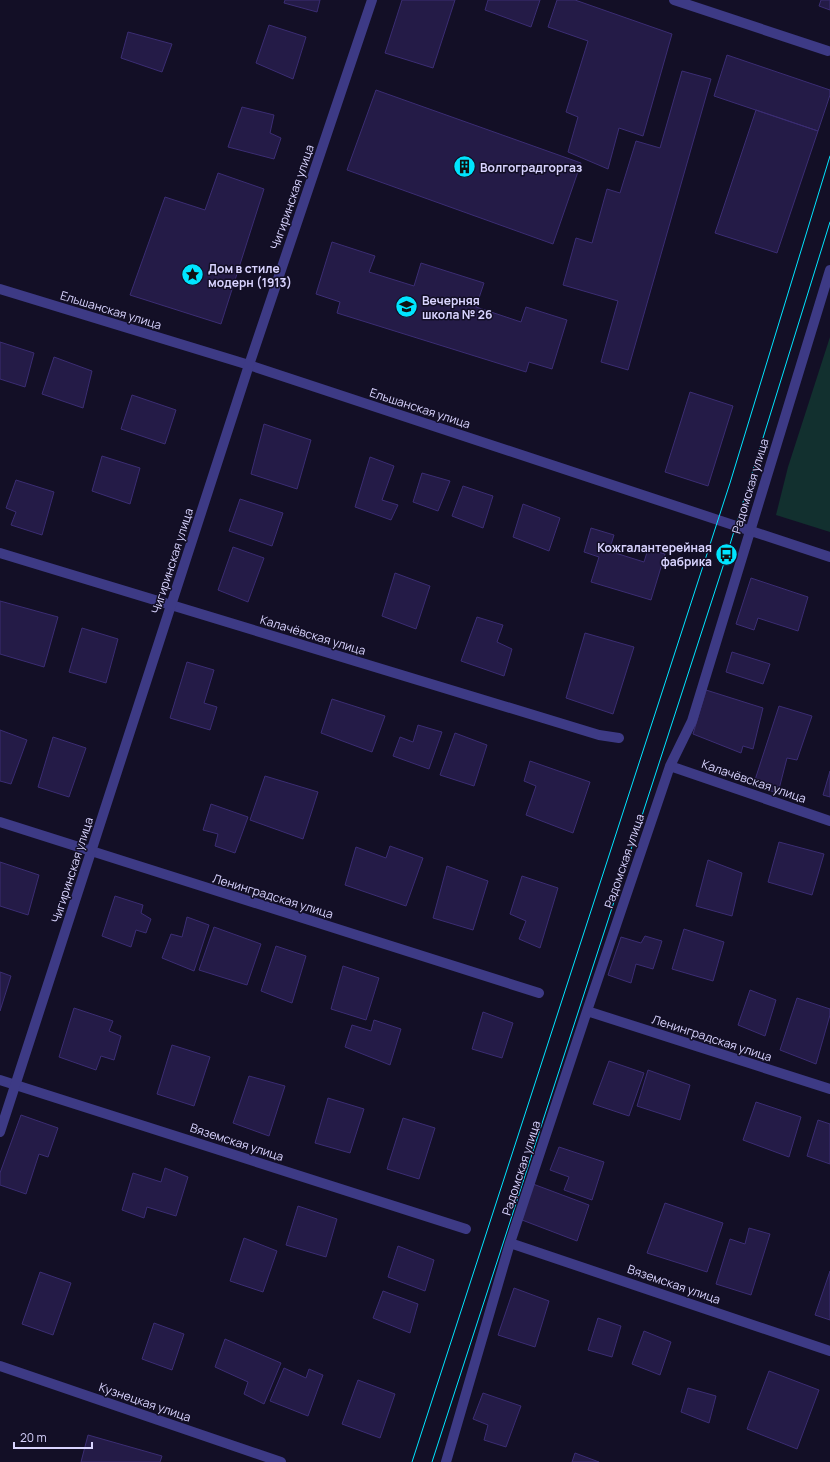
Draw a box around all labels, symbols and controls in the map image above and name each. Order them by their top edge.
street label: Чигиринская улица [266,142,318,252]
building icon: Волгоградгоргаз [451,154,477,180]
place label: Волгоградгоргаз [480,159,582,176]
place label: Дом в стиле модерн (1913) [208,260,292,291]
place icon: Дом в стиле модерн (1913) [180,262,206,288]
street label: Ельшанская улица [58,287,164,333]
place label: Вечерняя школа № 26 [422,292,492,323]
school or university icon: Вечерняя школа № 26 [394,294,420,320]
street label: Ельшанская улица [367,384,473,432]
street label: Радомская улица [727,436,773,536]
street label: Чигиринская улица [147,506,197,616]
place label: Кожгалантерейная фабрика [597,539,712,570]
bus stop icon: Кожгалантерейная фабрика [714,541,740,567]
street label: Калачёвская улица [258,611,368,659]
street label: Калачёвская улица [699,755,809,807]
street label: Радомская улица [600,812,648,910]
street label: Чигиринская улица [47,815,97,925]
street label: Ленинградская улица [211,870,335,922]
street label: Ленинградская улица [650,1011,774,1065]
street label: Радомская улица [498,1118,544,1218]
street label: Вяземская улица [188,1119,286,1165]
street label: Вяземская улица [625,1260,723,1308]
street label: Кузнецкая улица [97,1378,193,1426]
scale bar [14,1424,92,1450]
text: 20 m [20,1429,47,1446]

